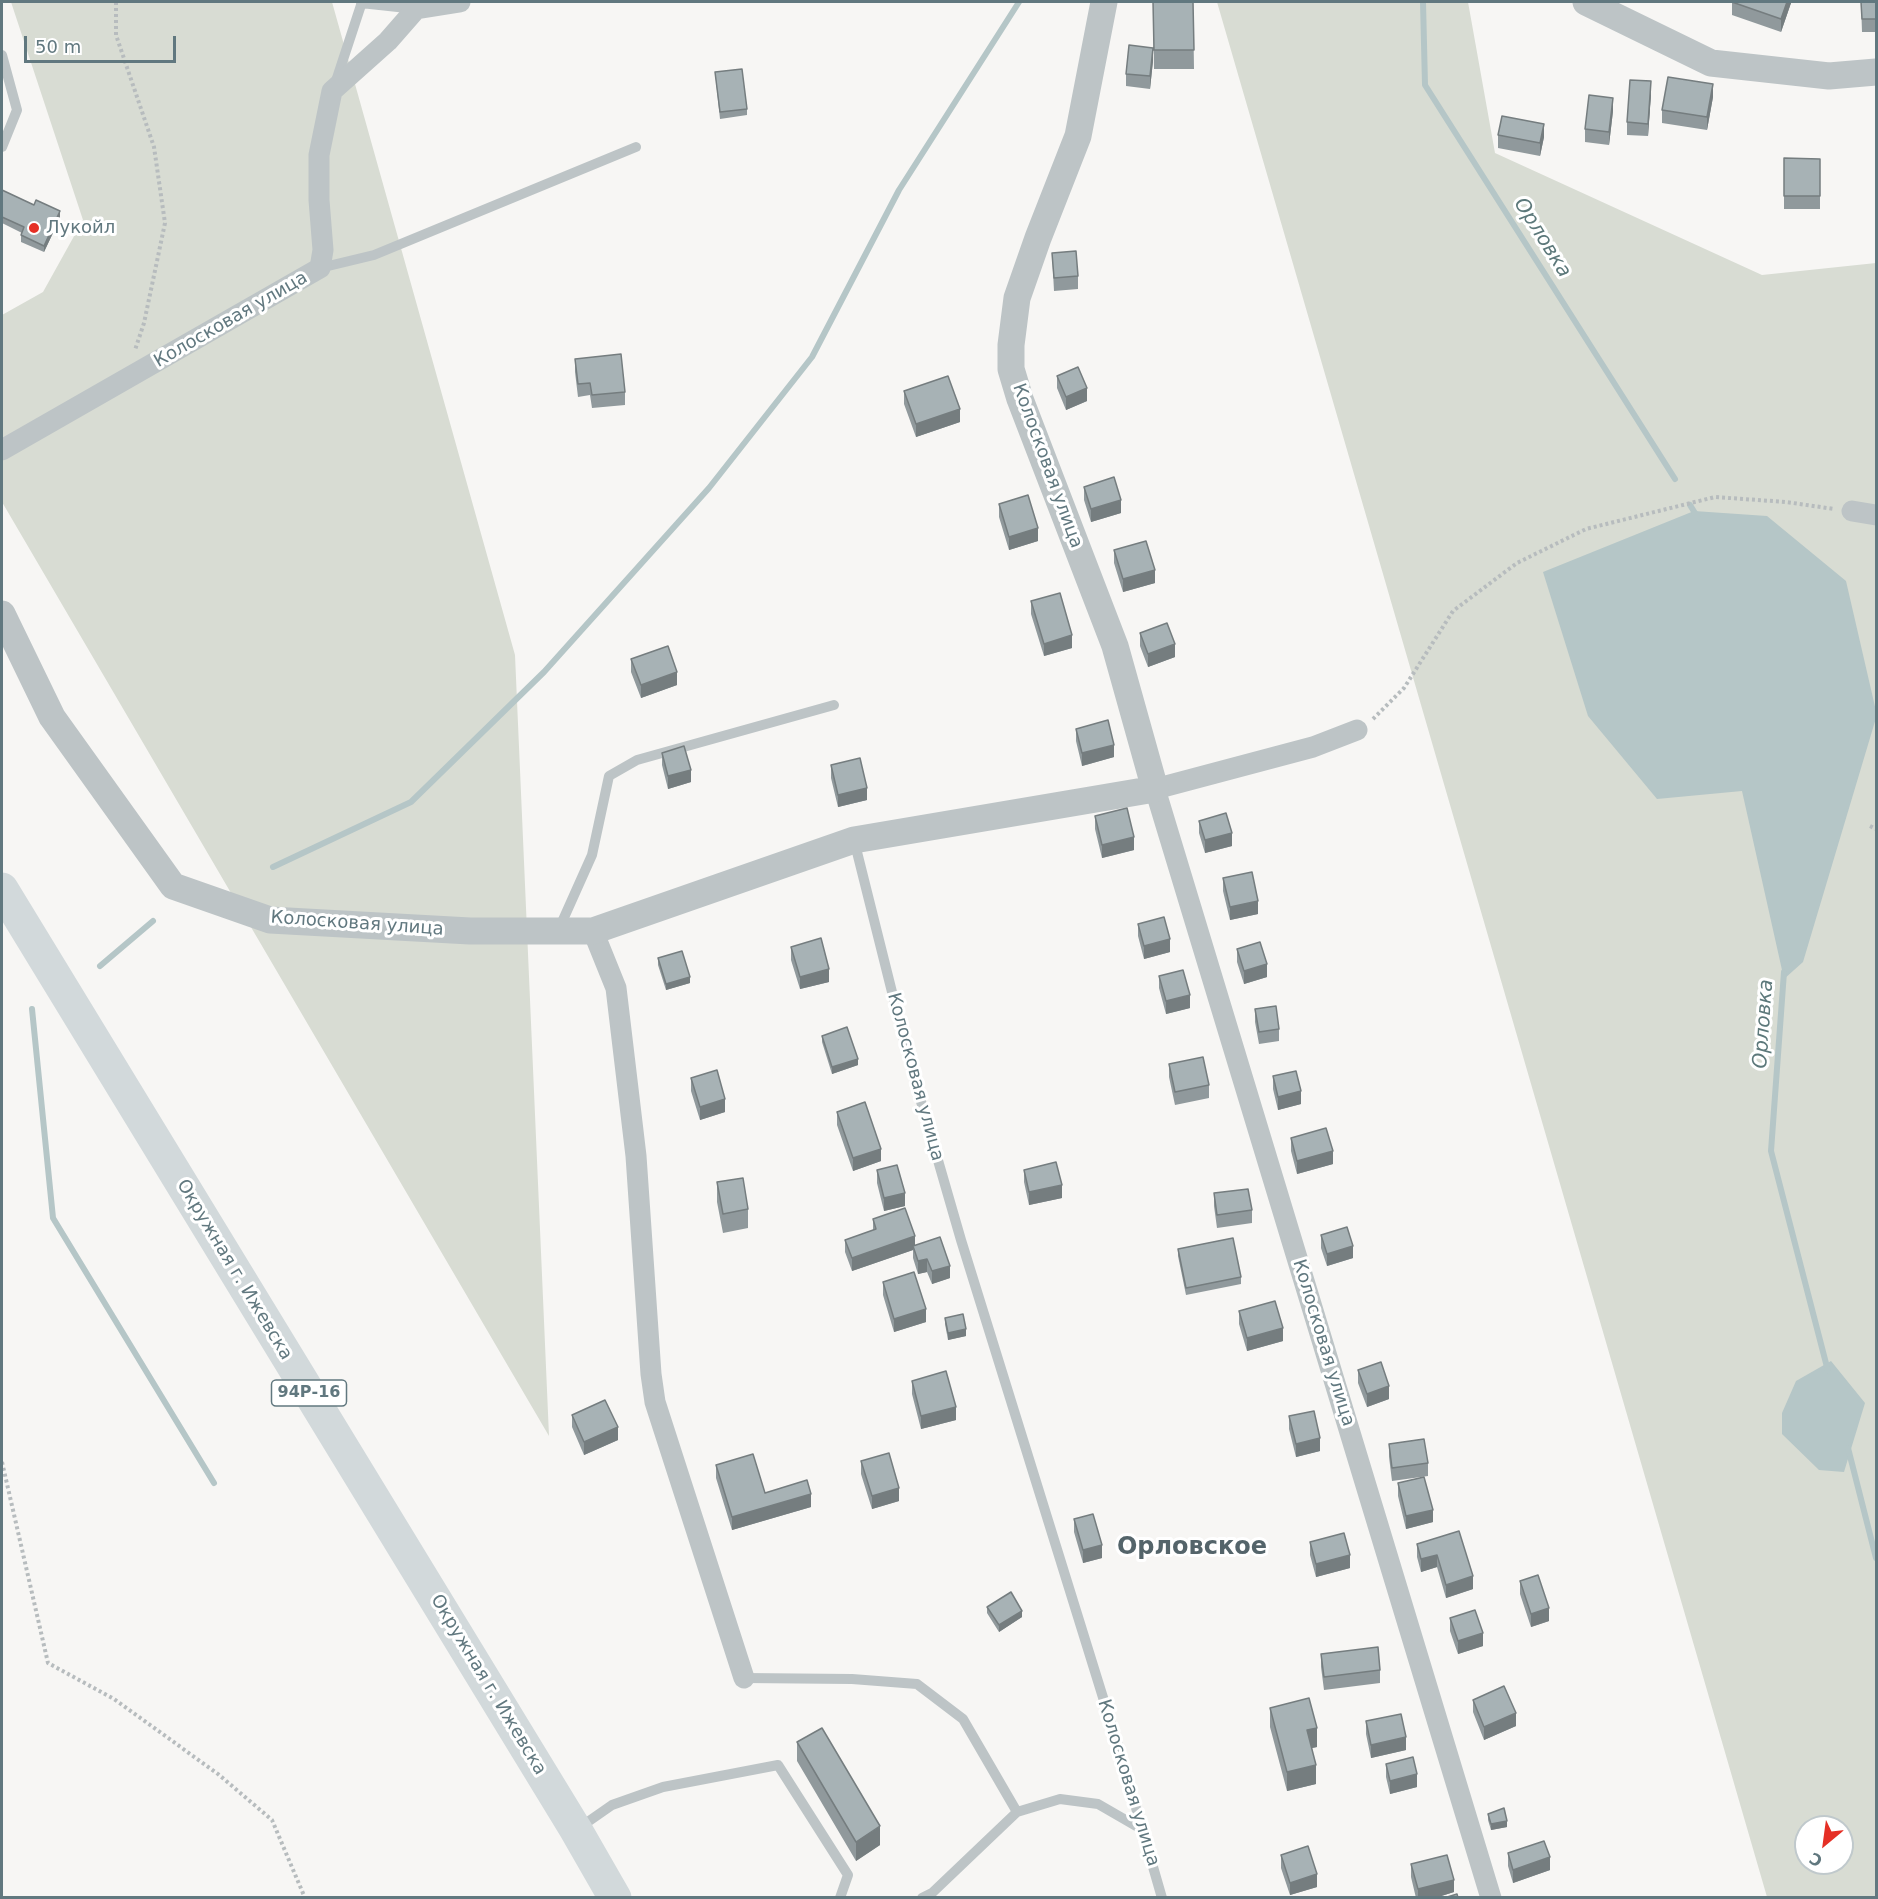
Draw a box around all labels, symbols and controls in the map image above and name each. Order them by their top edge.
scale bar [27,24,178,62]
text: 50 m [35,36,81,57]
water label: Орловка [1508,194,1576,282]
place label: Лукойл [46,217,115,239]
marker: Лукойл [27,221,41,235]
street label: Колосковая улица [151,267,311,373]
street label: Колосковая улица [1007,381,1087,551]
street label: Колосковая улица [270,907,444,941]
water label: Орловка [1749,978,1779,1070]
street label: Колосковая улица [882,990,948,1164]
street label: Окружная г. Ижевска [172,1176,296,1364]
street label: Колосковая улица [1287,1257,1359,1429]
road number: 94Р-16 [272,1380,346,1406]
district label: Орловское [1117,1534,1267,1562]
street label: Окружная г. Ижевска [426,1591,550,1779]
street label: Колосковая улица [1092,1697,1164,1869]
north arrow [1794,1815,1854,1875]
text: С [1806,1848,1826,1871]

